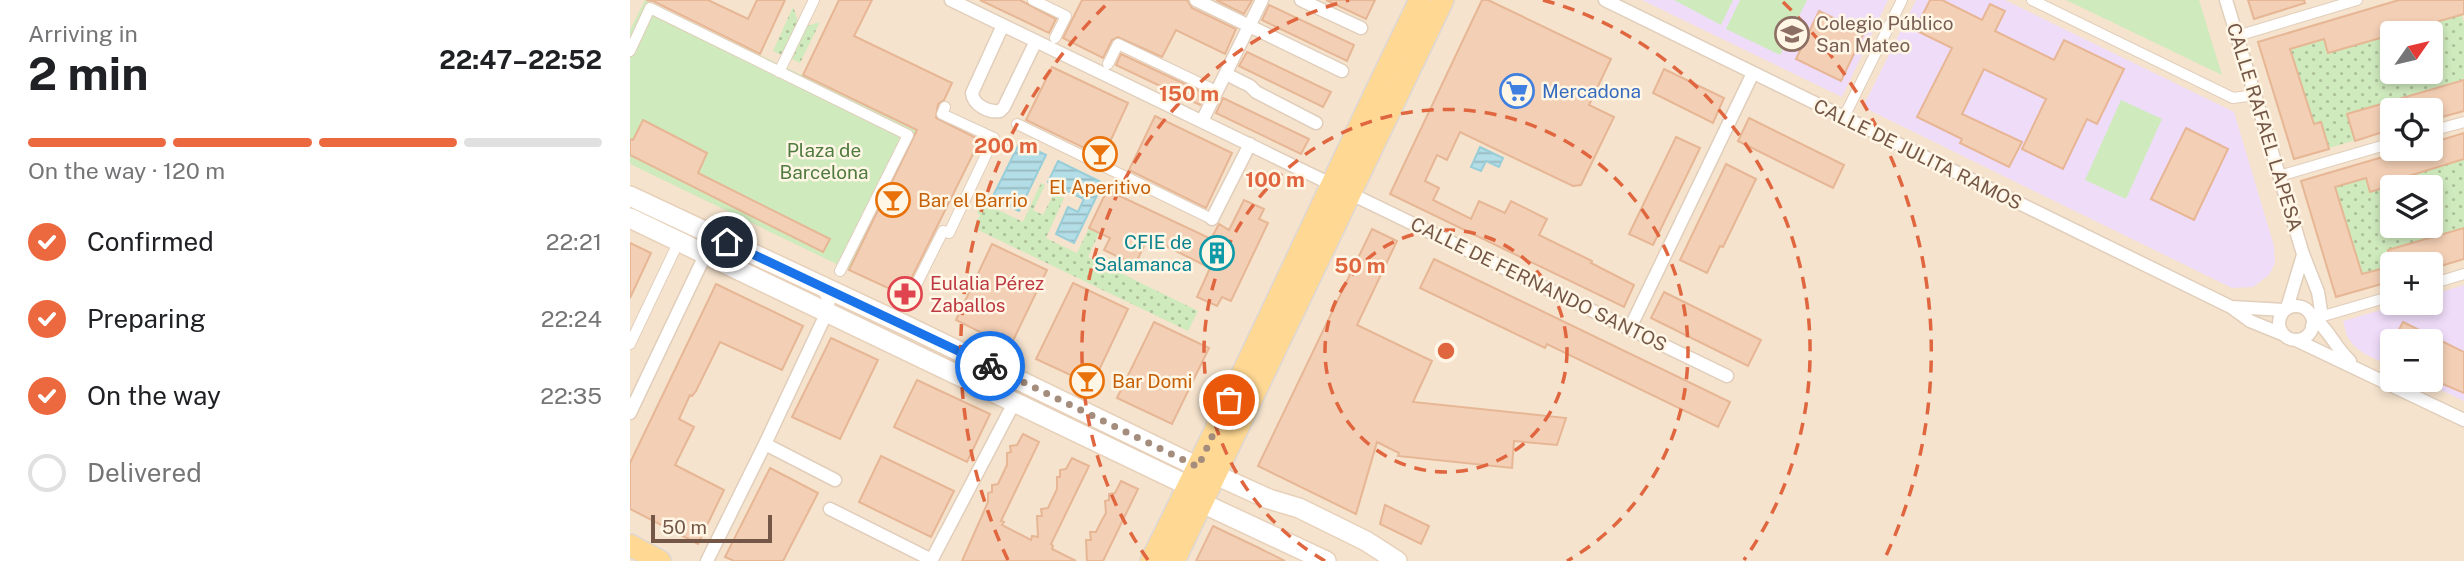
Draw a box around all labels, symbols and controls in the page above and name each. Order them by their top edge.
place label: Colegio Público San Mateo [1816,12,1953,56]
school or university icon: Colegio Público San Mateo [1773,15,1811,53]
text: Arriving in [28,20,138,47]
street label: CALLE RAFAEL LAPESA [2223,20,2307,234]
north arrow [2380,21,2443,84]
map controls [2380,21,2443,392]
text: 22:47–22:52 [439,44,602,75]
text: 2 min [28,46,148,100]
supermarket icon: Mercadona [1498,72,1536,110]
place label: Mercadona [1542,80,1641,102]
text: 150 m [1159,81,1219,106]
street label: CALLE DE JULITA RAMOS [1810,94,2026,214]
button: locate [2380,98,2443,161]
text: 200 m [974,133,1038,158]
bar icon: El Aperitivo [1081,135,1119,173]
park label: Plaza de Barcelona [779,139,869,183]
text: On the way · 120 m [28,157,225,184]
text: 100 m [1245,167,1305,192]
button: layers [2380,175,2443,238]
place label: El Aperitivo [1049,176,1151,198]
bar icon: Bar el Barrio [874,181,912,219]
place label: Bar el Barrio [918,189,1028,211]
pin [697,212,757,272]
street label: CALLE DE FERNANDO SANTOS [1407,212,1671,356]
icon: check [28,223,66,261]
icon: home [708,223,746,261]
text: Confirmed [87,226,214,257]
text: 22:21 [546,228,602,255]
place label: CFIE de Salamanca [1094,231,1192,275]
building icon: CFIE de Salamanca [1198,234,1236,272]
button: + [2380,252,2443,315]
text: 50 m [1334,253,1386,278]
place label: Eulalia Pérez Zaballos [930,272,1044,316]
pharmacy icon: Eulalia Pérez Zaballos [886,275,924,313]
icon: check [28,300,66,338]
text: Preparing [87,303,206,334]
text: 22:24 [541,305,602,332]
button: − [2380,329,2443,392]
courier [955,331,1025,401]
centre of rings [1434,339,1458,363]
icon: bike [971,347,1009,385]
bar icon: Bar Domi [1068,362,1106,400]
place label: Bar Domi [1112,370,1192,392]
pin [1199,370,1259,430]
icon: check [28,377,66,415]
text: On the way [87,380,221,411]
icon: bag [1210,381,1248,419]
text: 22:35 [540,382,602,409]
text: Delivered [87,457,202,488]
scale bar [651,512,772,544]
text: 50 m [662,516,707,538]

